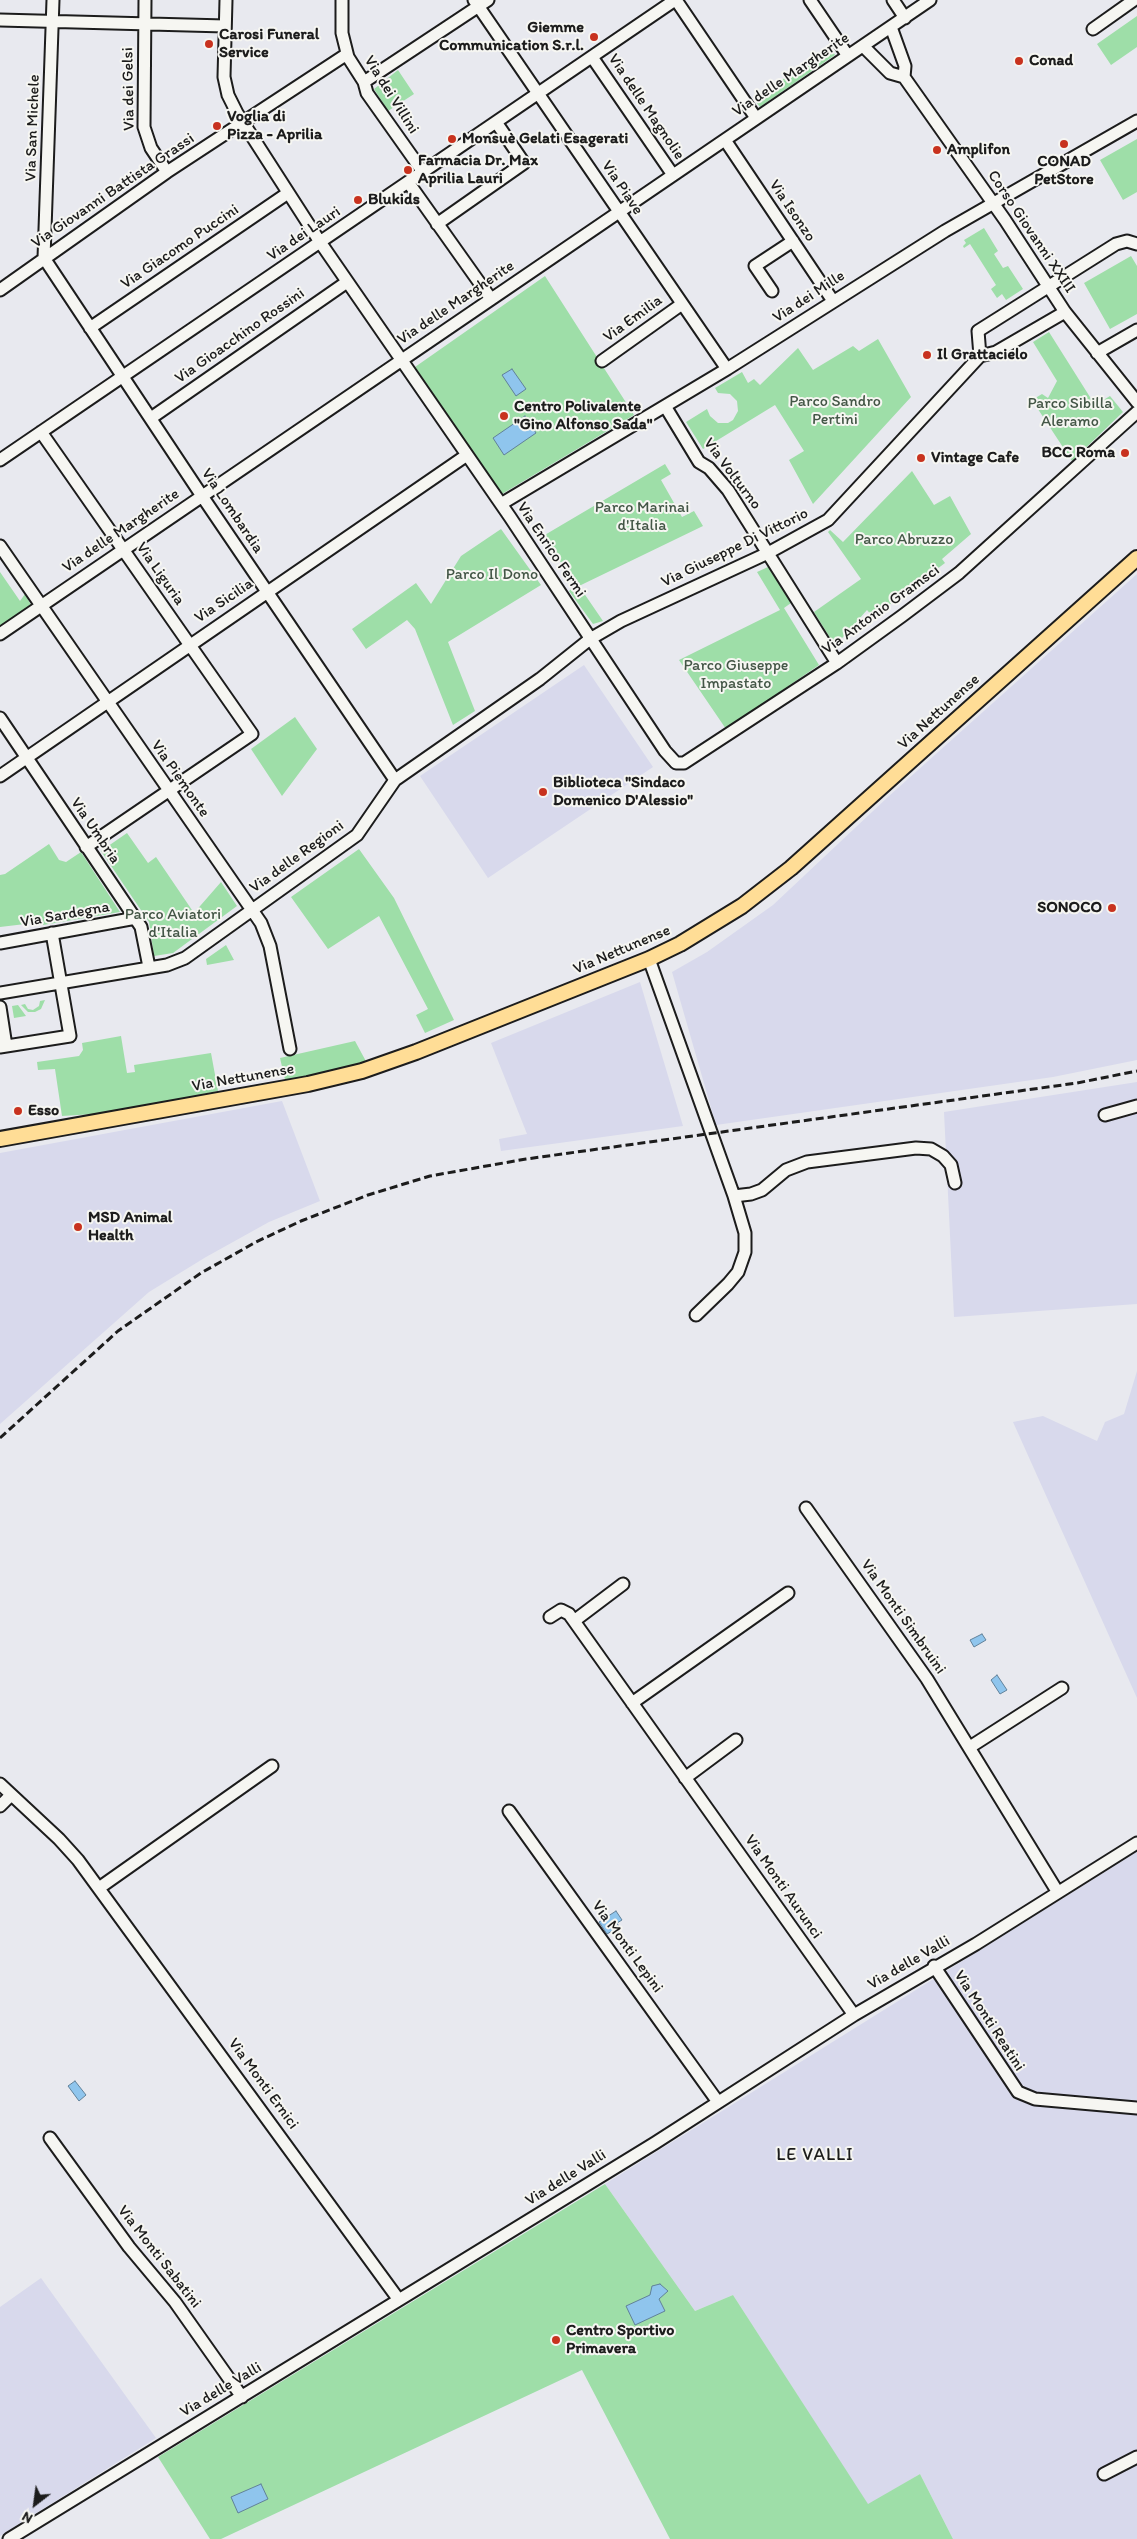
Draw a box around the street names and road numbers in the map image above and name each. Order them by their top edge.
street label: Via delle Margherite [729,29,853,121]
street label: Via dei Gelsi [119,47,139,131]
street label: Via delle Magnolie [603,50,689,164]
street label: Via dei Villini [359,52,423,138]
street label: Via San Michele [22,74,44,182]
street label: Via Giovanni Battista Grassi [28,129,198,253]
street label: Via Piave [597,157,647,219]
street label: Corso Giovanni XXIII [983,167,1079,297]
street label: Via Isonzo [764,176,820,246]
street label: Via Giacomo Puccini [117,200,243,294]
street label: Via dei Lauri [264,202,344,266]
street label: Via delle Margherite [394,257,518,349]
street label: Via dei Mille [769,267,849,327]
street label: Via Gioacchino Rossini [171,284,309,388]
street label: Via Emilia [600,291,666,347]
street label: Via Volturno [699,434,765,514]
street label: Via Lombardia [197,465,267,557]
street label: Via delle Margherite [59,485,183,577]
street label: Via Enrico Fermi [512,499,590,601]
street label: Via Giuseppe Di Vittorio [658,504,812,592]
street label: Via Liguria [131,539,189,609]
street label: Via Antonio Gramsci [818,561,944,659]
street label: Via Sicilia [191,574,257,628]
street label: Via Nettunense [894,670,984,754]
street label: Via Piemonte [146,737,214,821]
street label: Via Umbria [66,794,124,868]
street label: Via delle Regioni [246,816,348,898]
street label: Via Sardegna [19,898,111,932]
street label: Via Nettunense [571,921,673,979]
street label: Via Nettunense [190,1060,296,1096]
street label: Via Monti Simbruini [856,1556,950,1678]
street label: Via Monti Aurunci [740,1831,826,1943]
street label: Via Monti Lepini [587,1897,667,1997]
street label: Via delle Valli [864,1932,954,1994]
street label: Via Monti Reatini [949,1967,1029,2075]
street label: Via Monti Ernici [224,2035,302,2133]
street label: Via delle Valli [522,2146,610,2210]
street label: Via Monti Sabatini [113,2202,205,2312]
street label: Via delle Valli [177,2358,265,2422]

